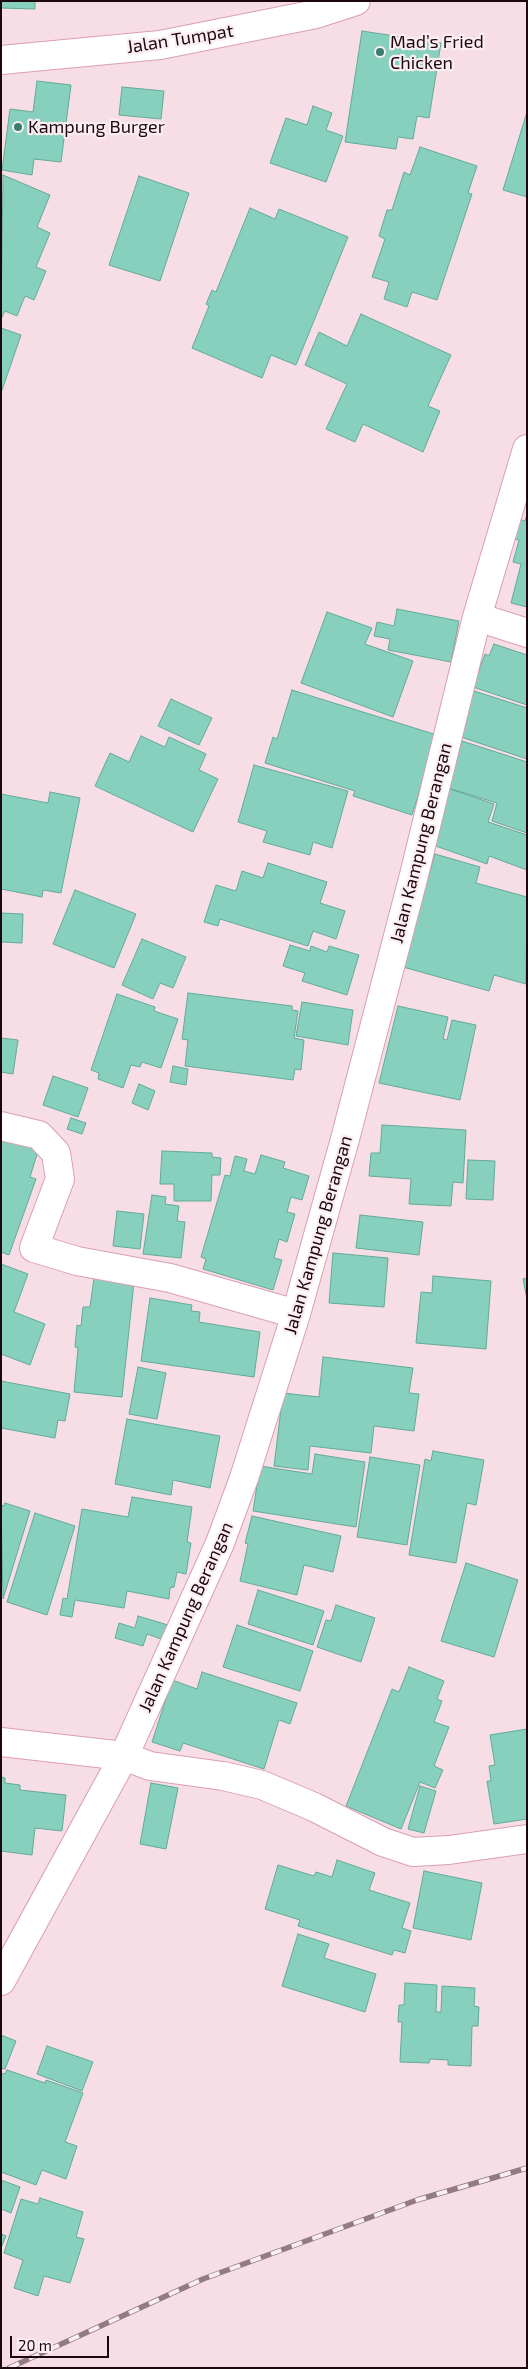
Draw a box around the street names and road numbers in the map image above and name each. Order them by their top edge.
street label: Jalan Tumpat [125,20,235,58]
street label: Jalan Kampung Berangan [386,741,456,945]
street label: Jalan Kampung Berangan [279,1133,357,1337]
street label: Jalan Kampung Berangan [134,1519,238,1715]

